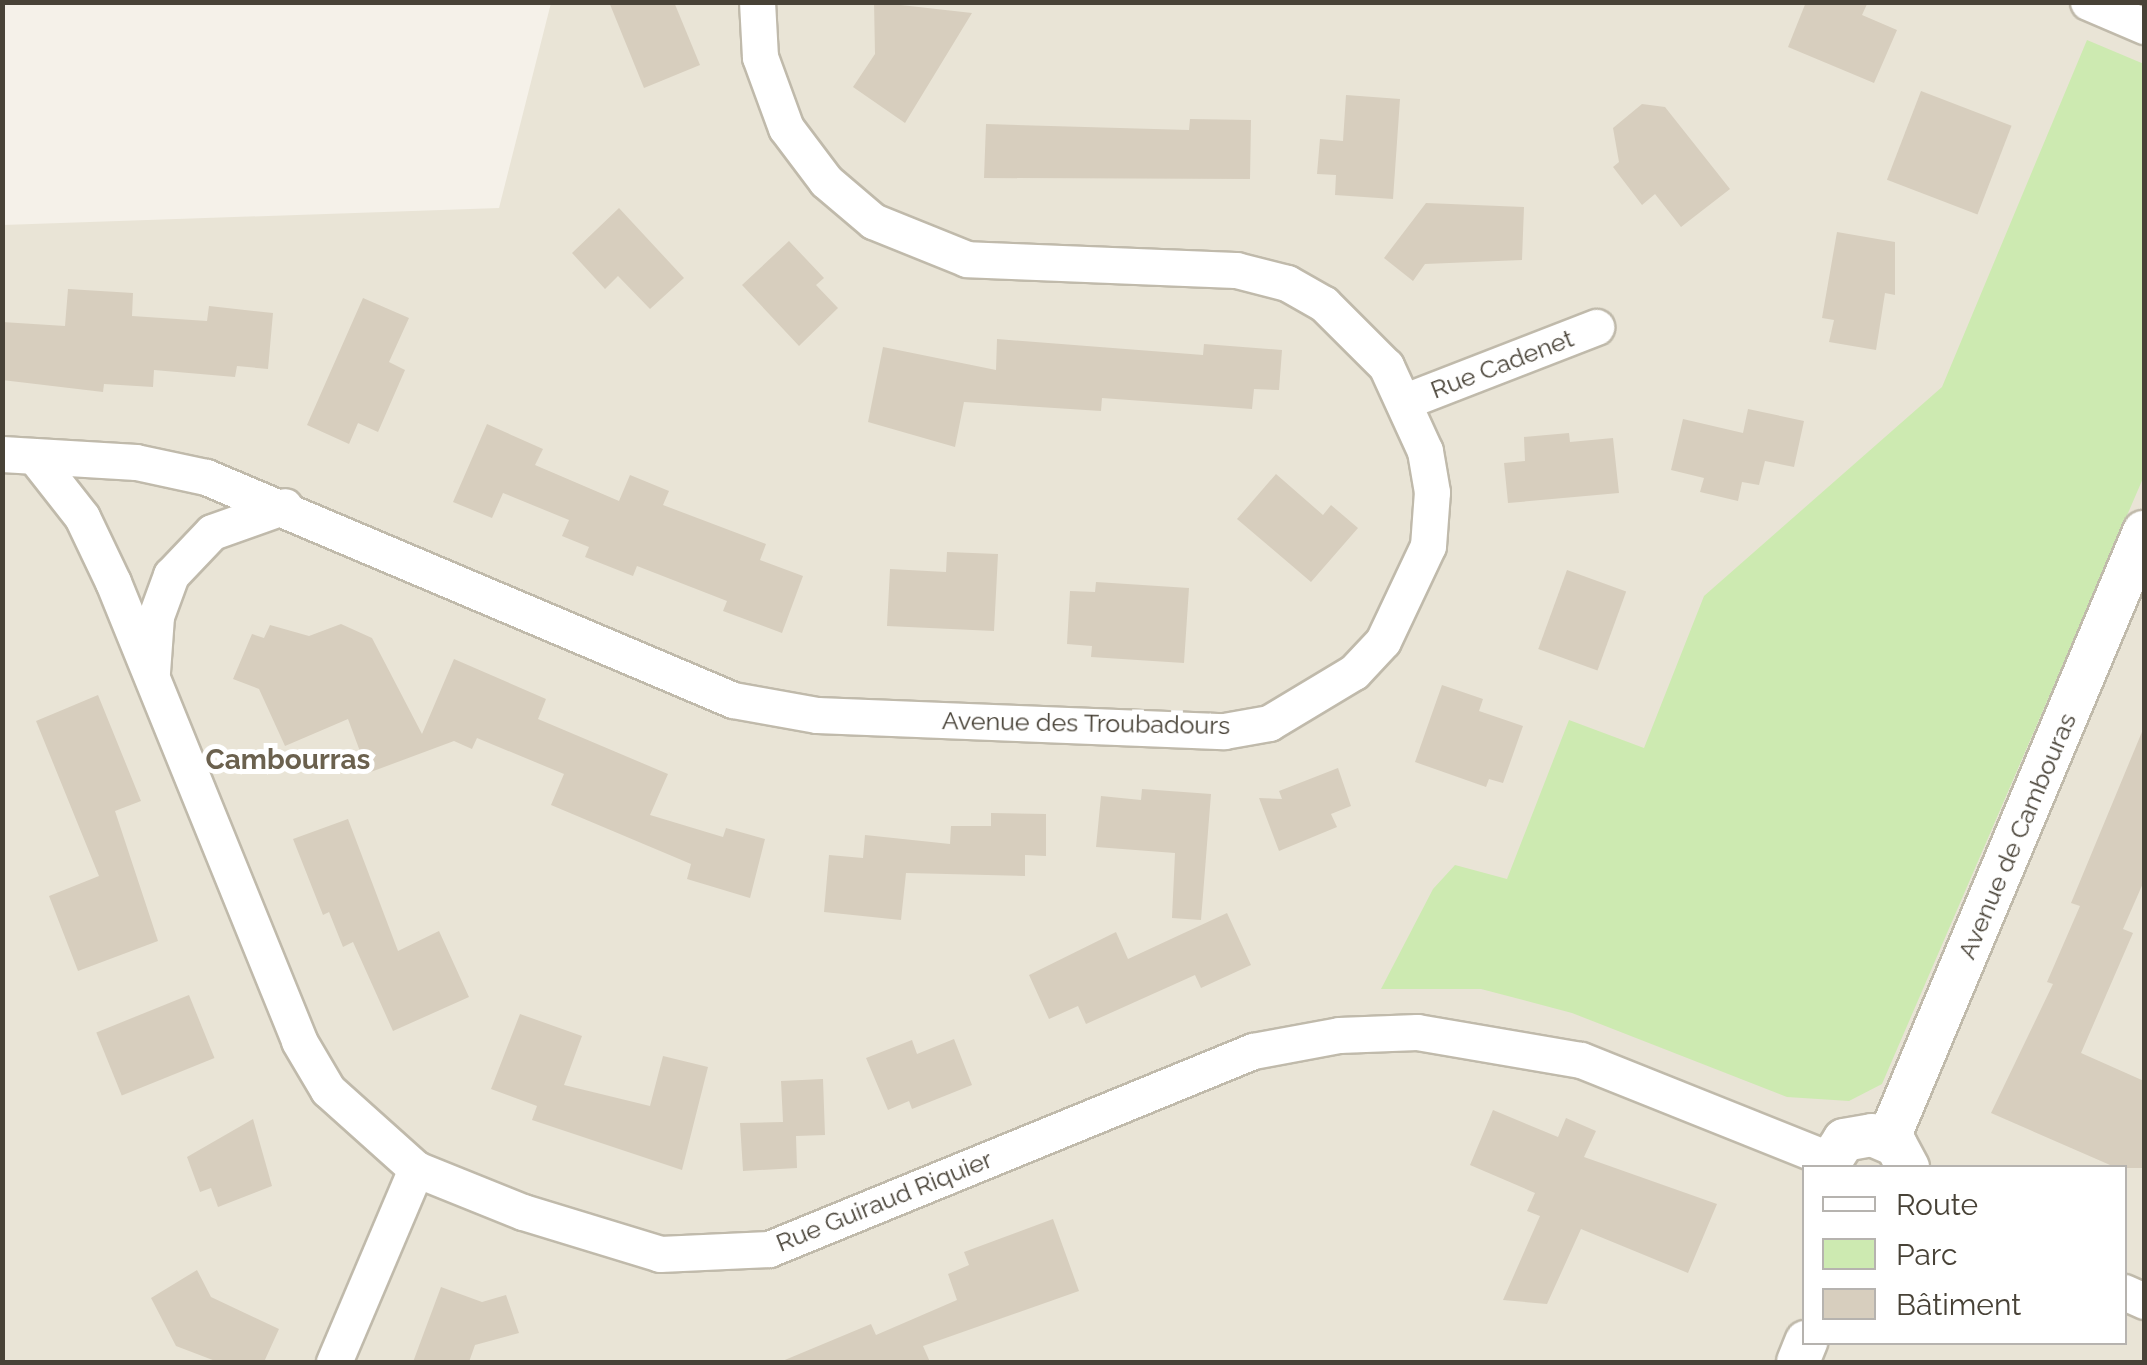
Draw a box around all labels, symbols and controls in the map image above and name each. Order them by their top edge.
street label: Rue Cadenet [1426,323,1578,405]
street label: Avenue des Troubadours [941,705,1231,741]
street label: Avenue de Cambouras [1952,709,2082,963]
district label: Cambourras [206,743,370,777]
street label: Rue Guiraud Riquier [772,1144,996,1258]
legend [1802,1165,2127,1345]
text: Route [1896,1187,1978,1222]
text: Parc [1896,1237,1957,1272]
text: Bâtiment [1896,1287,2021,1322]

